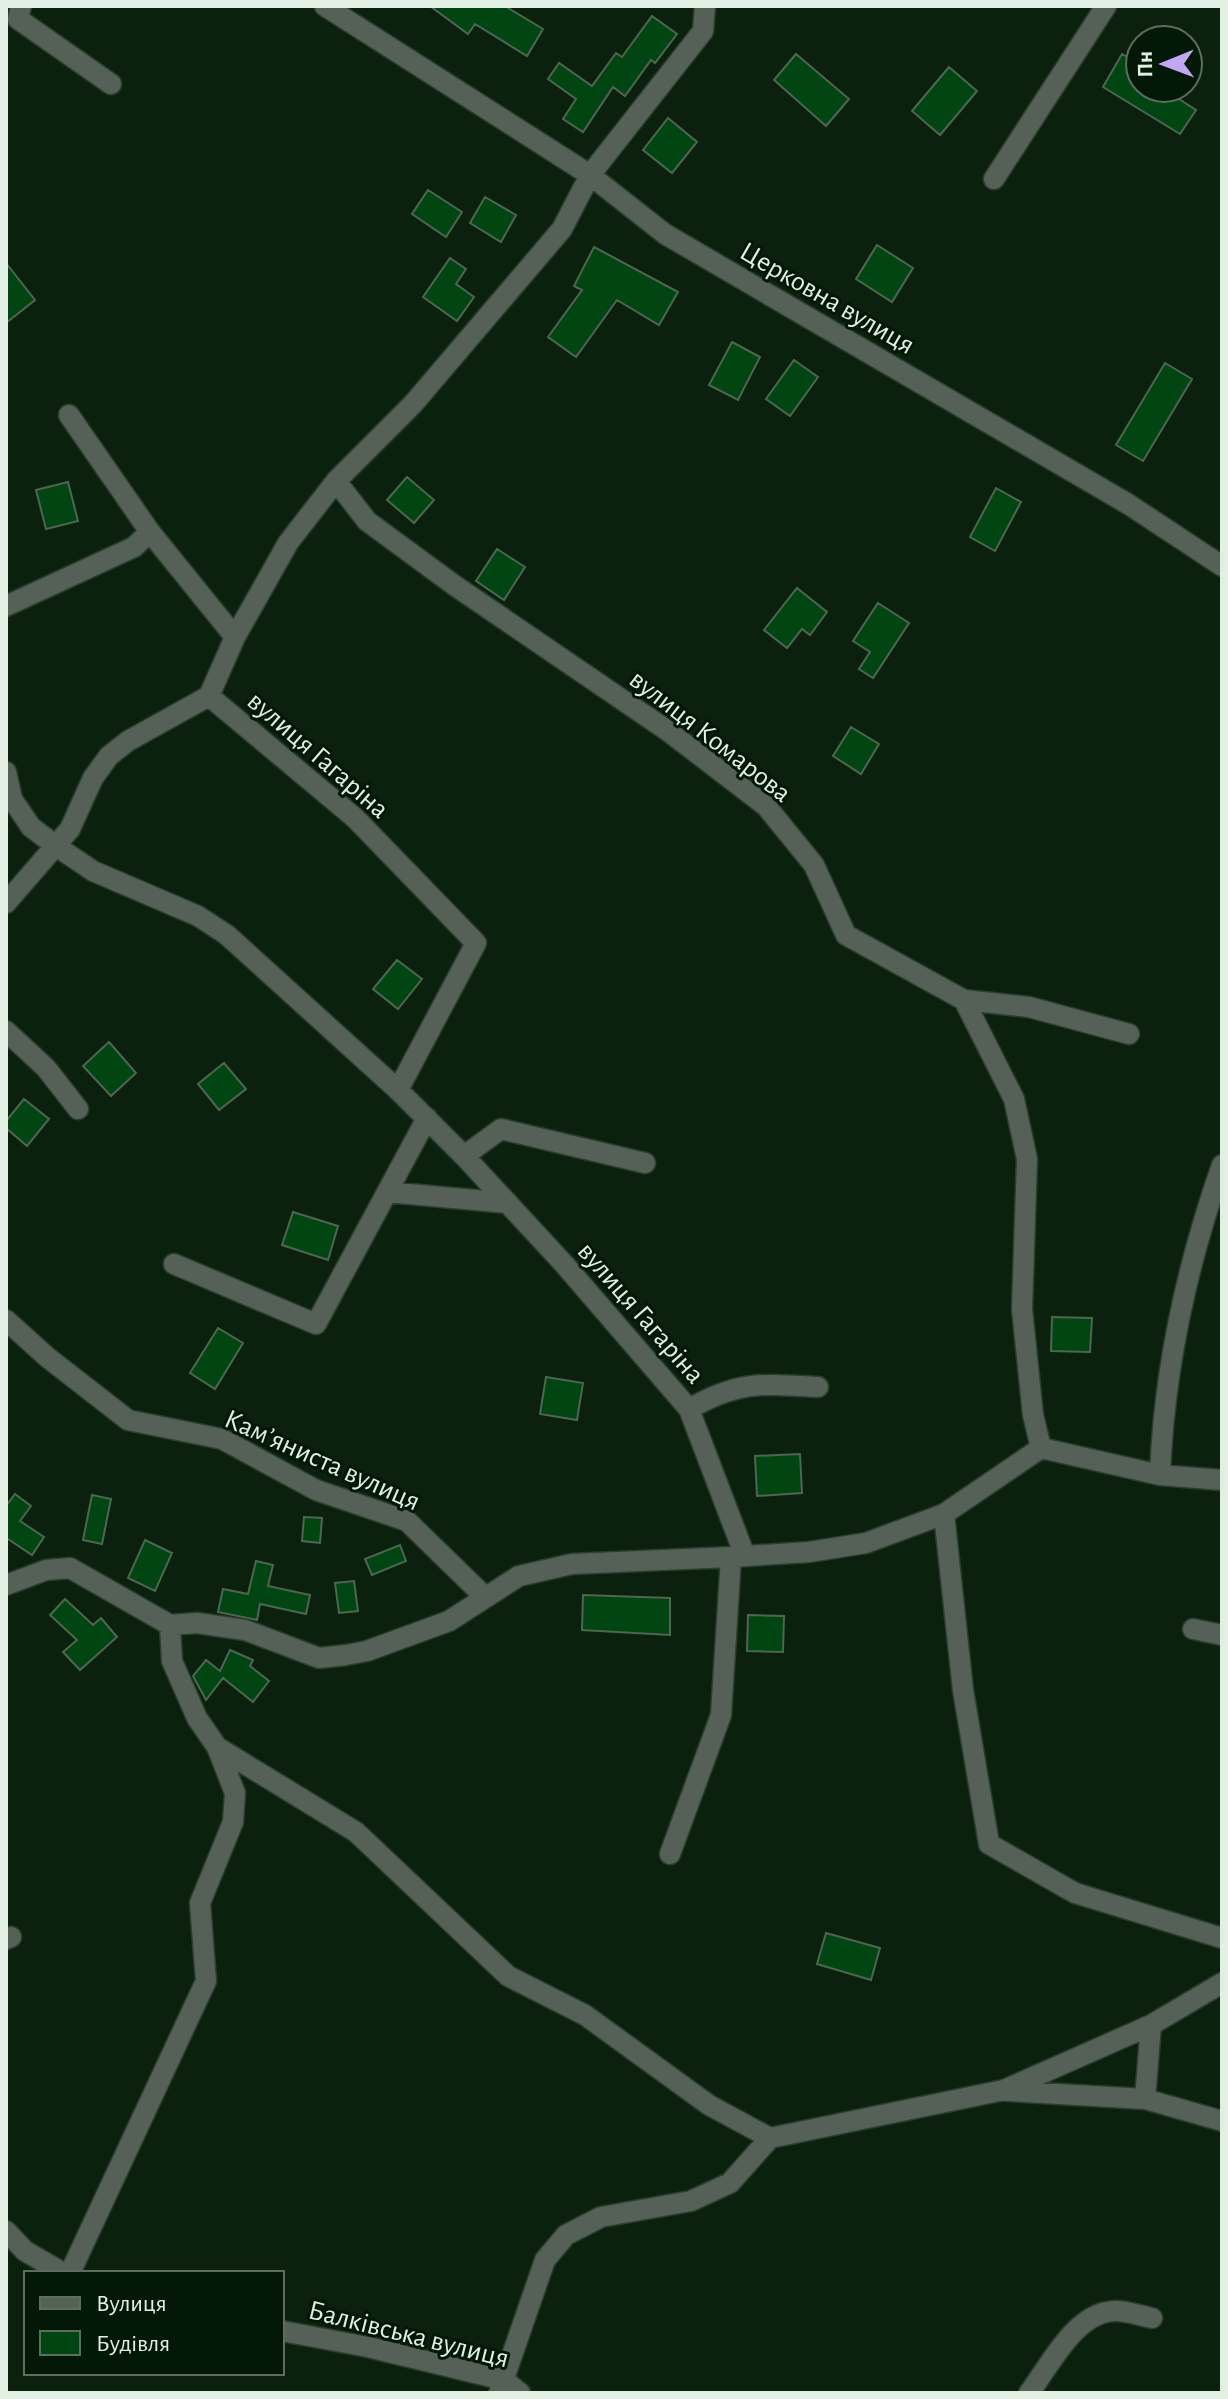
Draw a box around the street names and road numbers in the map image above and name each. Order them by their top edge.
street label: Церковна вулиця [735,237,919,360]
street label: вулиця Комарова [624,665,796,808]
street label: вулиця Гагаріна [242,687,394,824]
street label: вулиця Гагаріна [572,1237,709,1389]
street label: Камʼяниста вулиця [220,1405,424,1517]
street label: Балківська вулиця [305,2296,512,2373]

